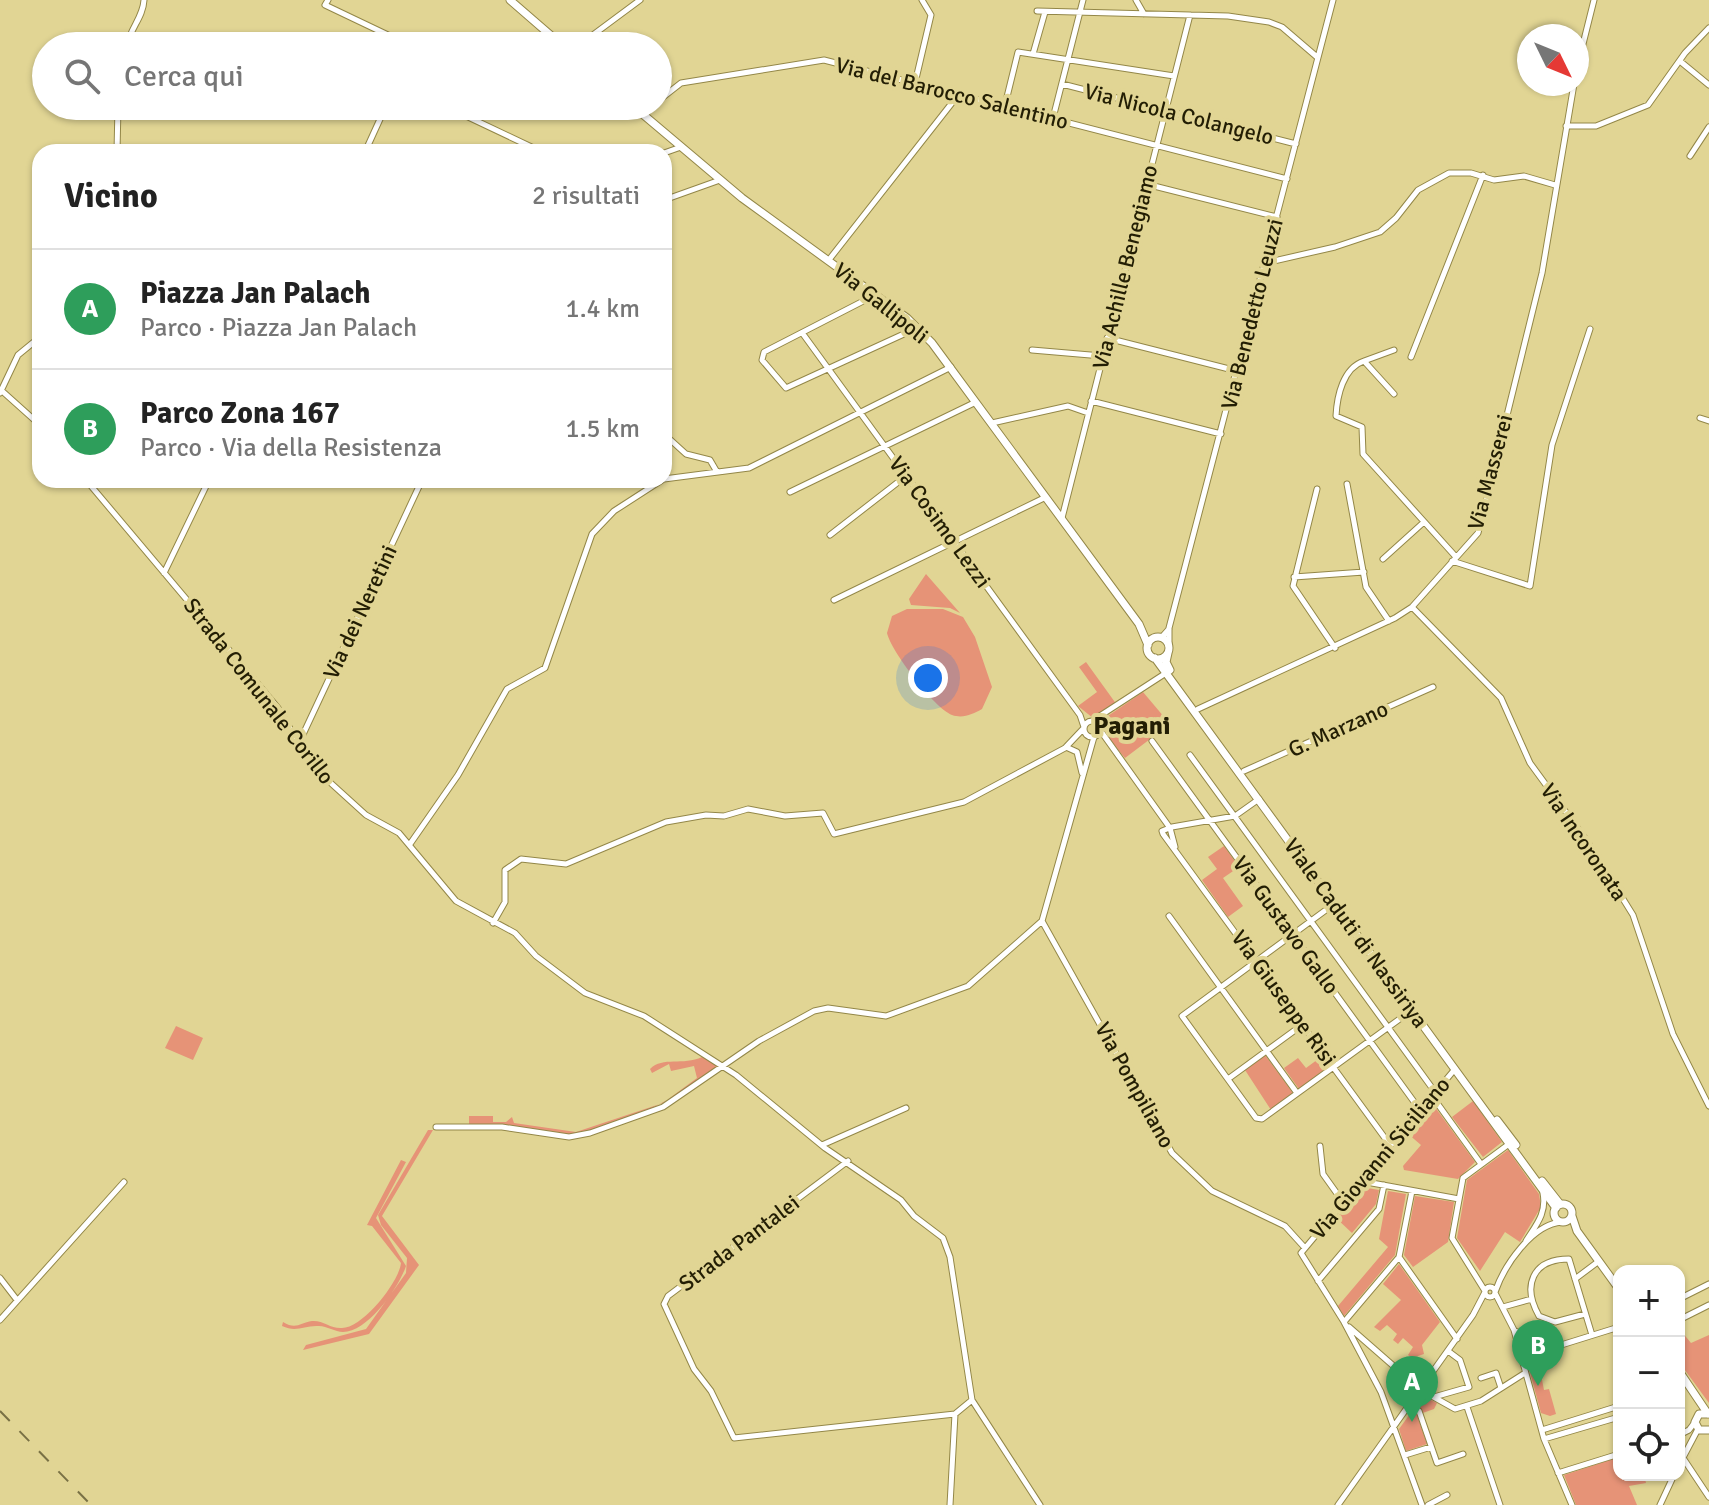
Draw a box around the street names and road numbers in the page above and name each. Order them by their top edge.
street label: Via del Barocco Salentino [833,51,1071,135]
street label: Via Nicola Colangelo [1082,77,1276,151]
street label: Via Achille Benegiamo [1087,162,1163,372]
street label: Via Benedetto Leuzzi [1215,216,1289,412]
street label: Via Gallipoli [828,257,934,349]
street label: Via Masserei [1462,411,1518,533]
street label: Via Cosimo Lezzi [883,451,997,593]
street label: Via dei Neretini [317,541,403,683]
street label: Strada Comunale Corillo [178,593,340,789]
street label: G. Marzano [1284,695,1392,763]
street label: Via Incoronata [1535,778,1633,906]
street label: Viale Caduti di Nassiriya [1278,833,1434,1033]
street label: Via Gustavo Gallo [1227,851,1345,999]
street label: Via Giuseppe Risi [1226,925,1342,1071]
street label: Via Pompiliano [1089,1017,1181,1153]
street label: Via Giovanni Siciliano [1304,1071,1456,1245]
street label: Strada Pantalei [673,1189,805,1297]

